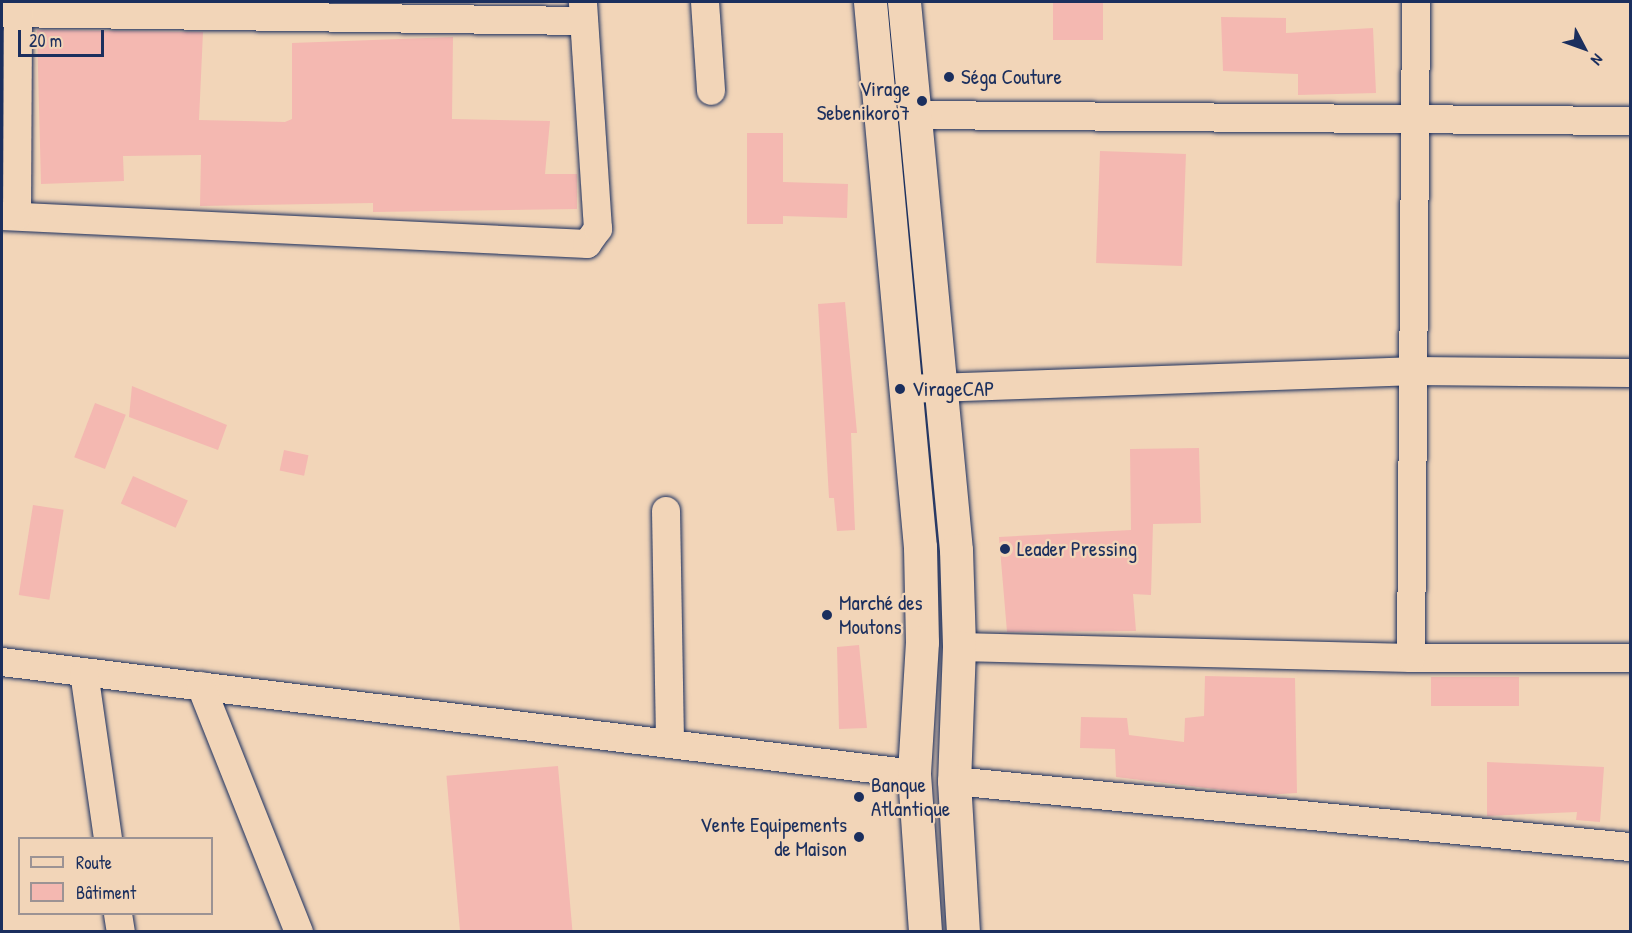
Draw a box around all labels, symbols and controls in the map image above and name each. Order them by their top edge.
scale bar [21,18,106,56]
north arrow [1554,18,1614,78]
text: 20 m [29,28,62,53]
text: N [1586,49,1609,70]
place label: Séga Couture [961,64,1062,90]
marker: Séga Couture [942,70,956,84]
place label: Virage Sebenikoro7 [817,76,910,126]
marker: Virage Sebenikoro7 [915,94,929,108]
place label: VirageCAP [912,376,994,402]
marker: VirageCAP [893,382,907,396]
place label: Leader Pressing [1017,536,1137,562]
marker: Leader Pressing [998,542,1012,556]
place label: Marché des Moutons [839,590,923,640]
marker: Marché des Moutons [820,608,834,622]
place label: Banque Atlantique [871,772,950,822]
marker: Banque Atlantique [852,790,866,804]
place label: Vente Equipements de Maison [700,812,847,862]
marker: Vente Equipements de Maison [852,830,866,844]
legend [18,837,213,915]
text: Route [76,850,112,875]
text: Bâtiment [76,880,136,905]

